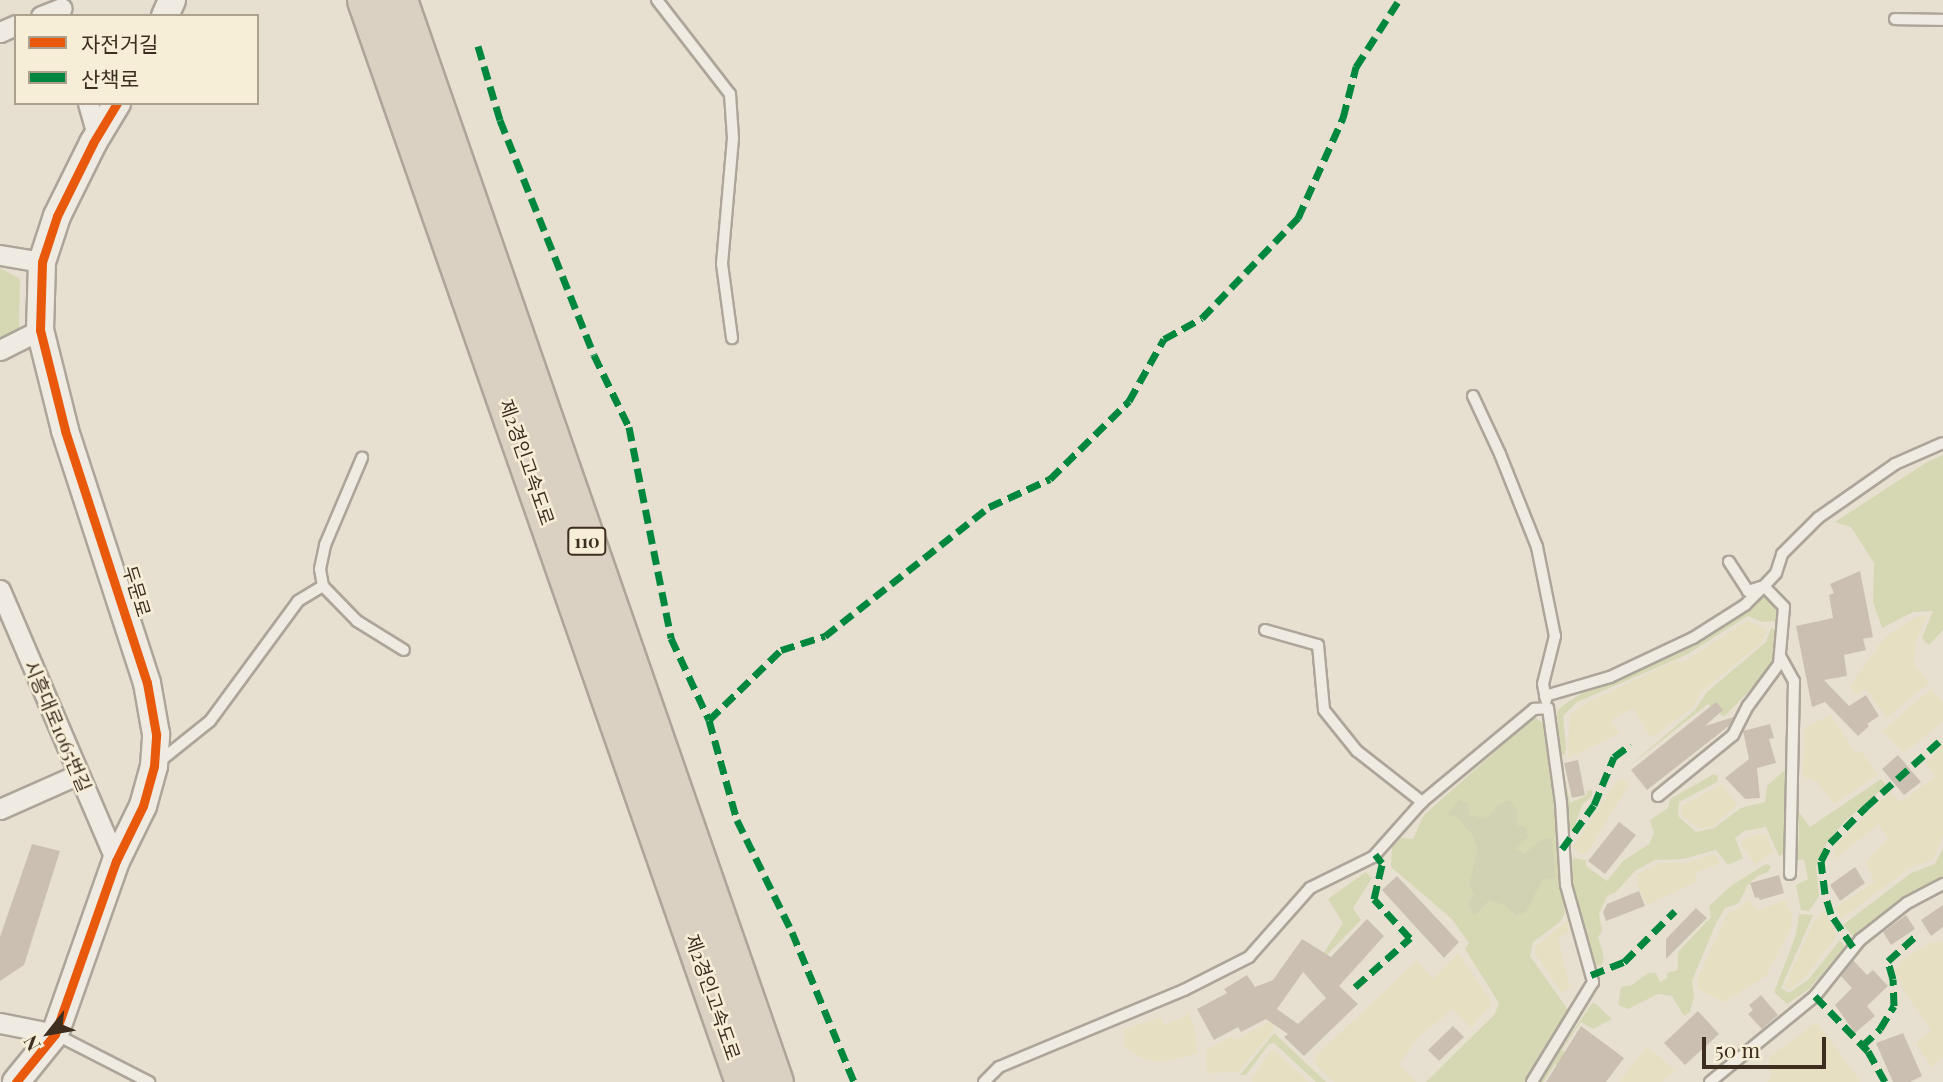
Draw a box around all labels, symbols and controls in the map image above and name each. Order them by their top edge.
legend [14,14,259,105]
text: 자전거길 [81,29,158,57]
text: 산책로 [81,64,139,92]
street label: 제2경인고속도로 [495,396,559,528]
road number: 110 [566,526,608,556]
street label: 두문로 [118,563,156,619]
street label: 시흥대로1065번길 [20,657,96,795]
street label: 제2경인고속도로 [681,931,745,1063]
north arrow [14,998,84,1068]
scale bar [1705,1023,1829,1066]
text: N [16,1031,46,1056]
text: 50 m [1715,1035,1760,1063]

